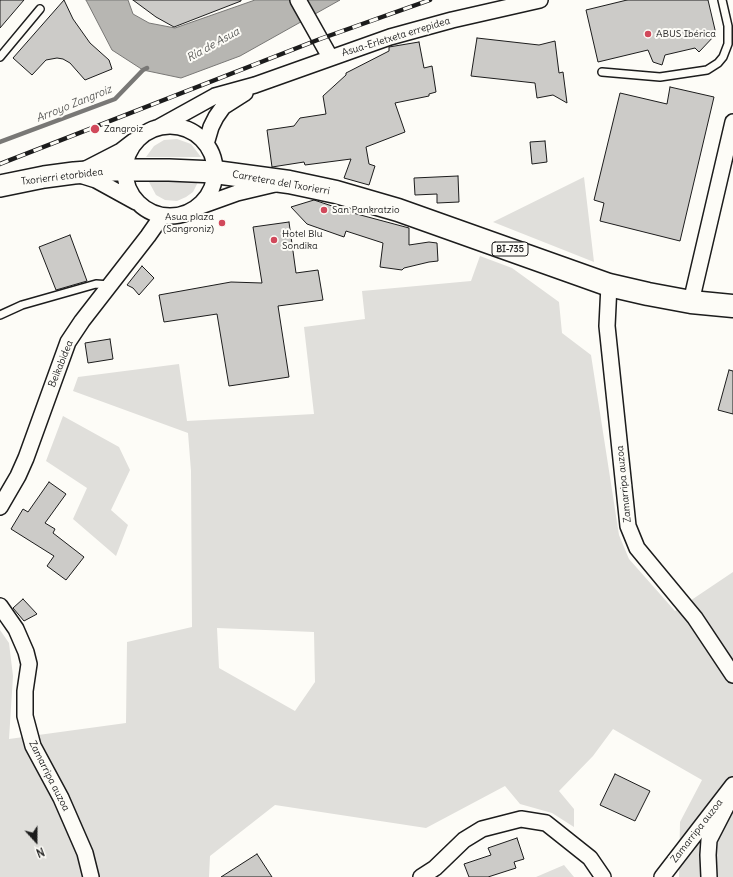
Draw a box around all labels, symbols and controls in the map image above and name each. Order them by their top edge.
street label: Asua-Erletxeta errepidea [340,15,452,59]
water label: Ría de Asua [184,25,242,65]
place label: ABUS Ibérica [656,28,716,40]
marker: ABUS Ibérica [643,29,653,39]
water label: Arroyo Zangroiz [34,83,114,125]
marker: Zangroiz [89,123,101,135]
place label: Zangroiz [104,123,143,135]
street label: Txorierri etorbidea [20,166,104,188]
street label: Carretera del Txorierri [231,168,331,198]
place label: San Pankratzio [332,204,399,216]
marker: San Pankratzio [319,205,329,215]
place label: Asua plaza (Sangroniz) [163,211,214,234]
marker: Asua plaza (Sangroniz) [217,218,227,228]
place label: Hotel Blu Sondika [282,228,323,252]
marker: Hotel Blu Sondika [269,235,279,245]
road number: BI-735 [492,242,528,256]
street label: Beikabidea [46,339,76,389]
street label: Zamarripa auzoa [614,445,634,523]
street label: Zamarripa auzoa [26,739,72,813]
street label: Zamarripa auzoa [668,797,726,865]
north arrow [16,821,56,861]
text: N [34,844,46,860]

